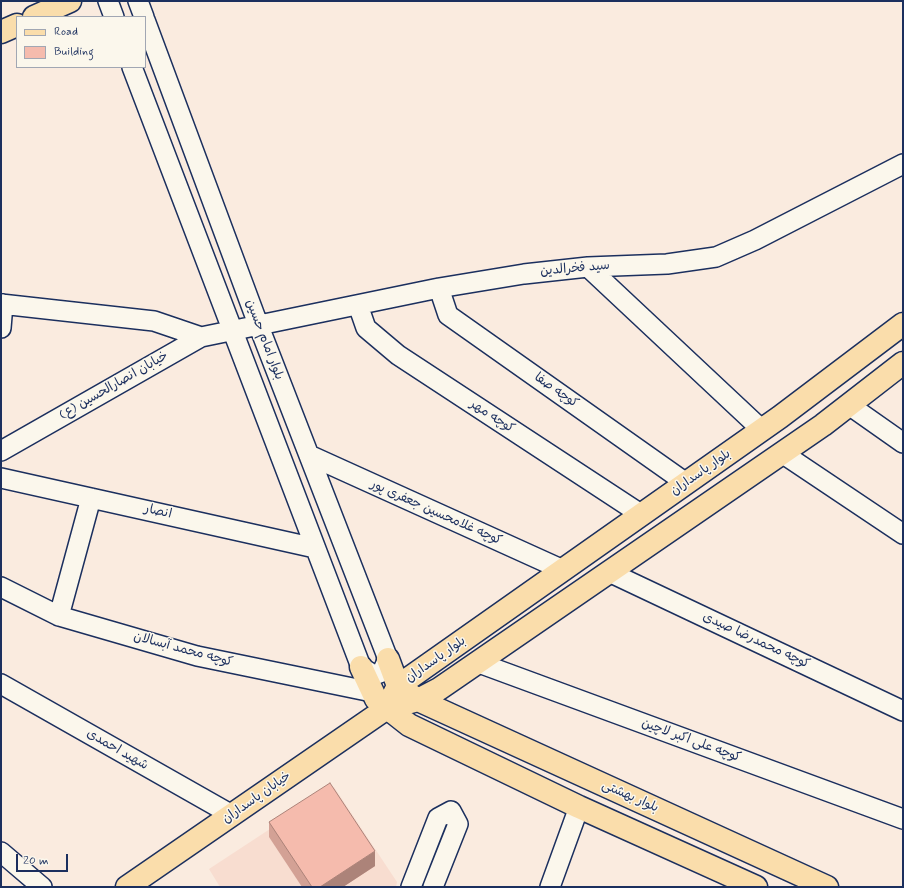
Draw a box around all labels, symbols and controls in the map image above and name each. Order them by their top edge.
legend [16,16,146,68]
text: Road [54,24,78,40]
text: Building [54,44,94,60]
street label: سید فخرالدین [539,258,611,280]
street label: بلوار امام حسین [241,298,287,382]
street label: خیابان انصارالحسین (ع) [57,348,171,424]
street label: کوچه صفا [531,370,581,412]
street label: کوچه مهر [467,397,517,437]
street label: بلوار پاسداران [668,447,734,499]
street label: کوچه غلامحسین جعفری پور [368,477,504,549]
street label: انصار [143,501,173,523]
street label: کوچه محمدرضا صیدی [700,609,812,673]
street label: کوچه محمد آبسالان [132,629,234,671]
street label: بلوار پاسداران [403,634,469,686]
street label: کوچه علی اکبر لاچین [639,716,743,766]
street label: شهید احمدی [83,726,151,774]
street label: خیابان پاسداران [220,769,294,827]
street label: بلوار بهشتی [599,778,661,816]
scale bar [18,846,70,872]
text: 20 m [23,853,49,869]

